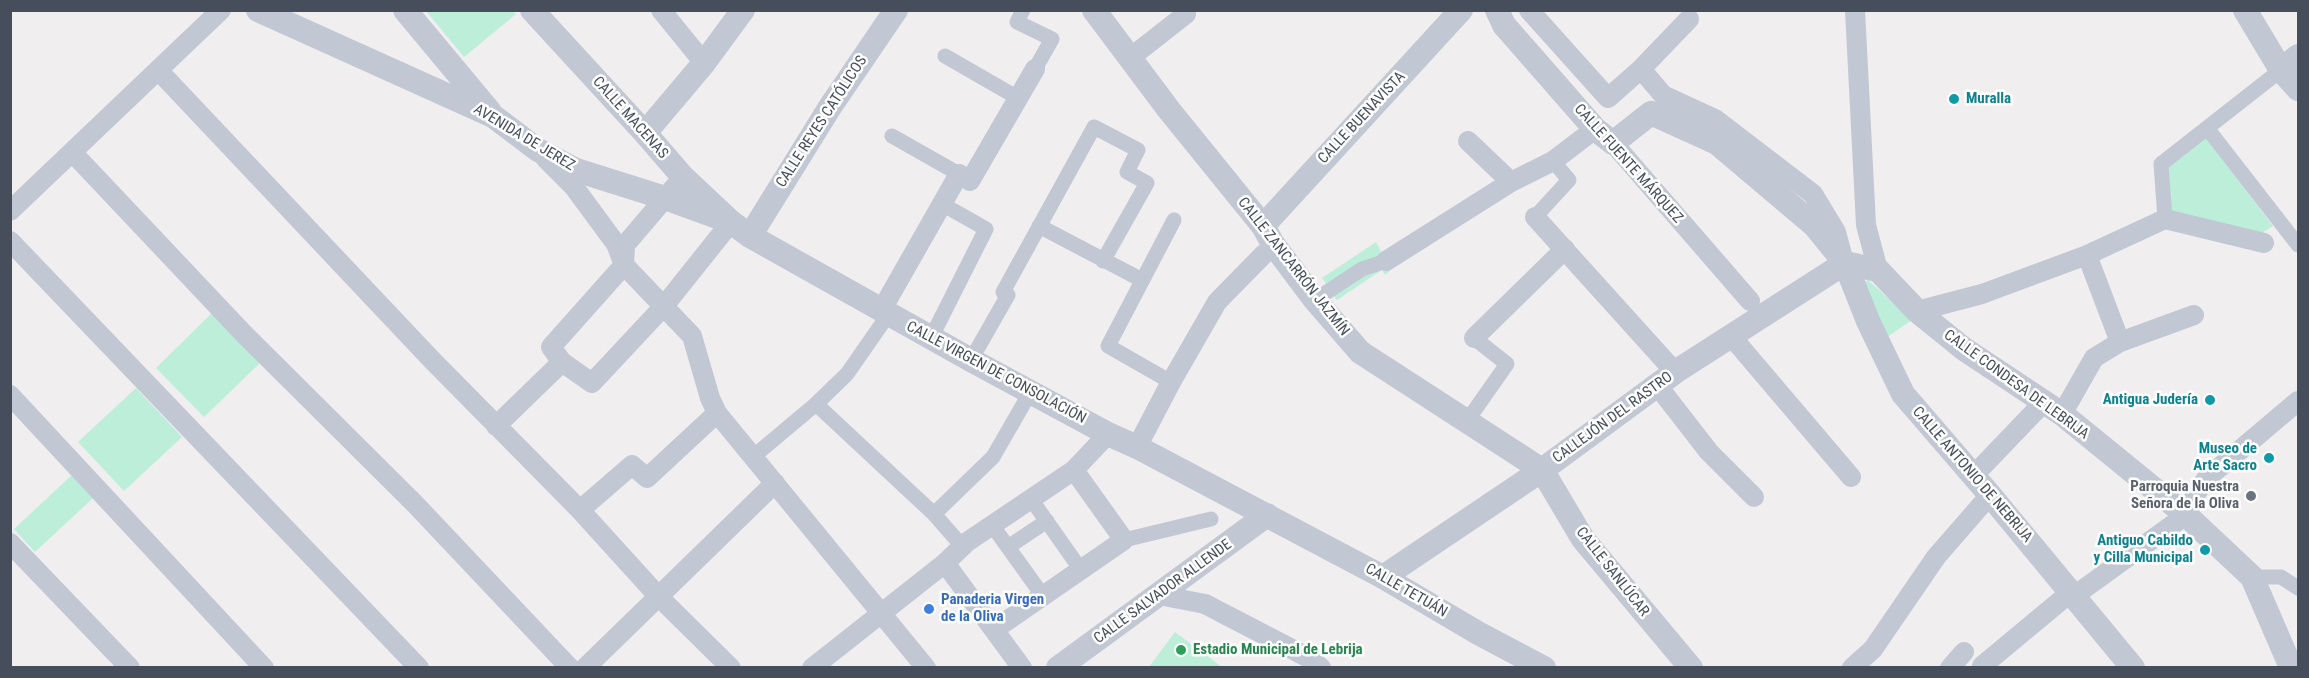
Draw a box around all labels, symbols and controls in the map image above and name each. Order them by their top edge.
street label: CALLE REYES CATÓLICOS [773,53,871,191]
street label: CALLE BUENAVISTA [1315,68,1409,168]
street label: CALLE MACENAS [588,73,672,163]
place label: Muralla [1966,90,2011,108]
marker: Muralla [1947,92,1961,106]
street label: AVENIDA DE JEREZ [470,101,578,175]
street label: CALLE FUENTE MÁRQUEZ [1570,101,1686,227]
street label: CALLE ZANCARRÓN JAZMÍN [1233,194,1353,340]
street label: CALLE VIRGEN DE CONSOLACIÓN [903,318,1089,428]
street label: CALLE CONDESA DE LEBRIJA [1940,326,2092,444]
street label: CALLEJÓN DEL RASTRO [1550,369,1676,467]
place label: Antigua Judería [2103,391,2198,409]
marker: Antigua Judería [2203,393,2217,407]
street label: CALLE ANTONIO DE NEBRIJA [1908,403,2036,547]
place label: Museo de Arte Sacro [2193,440,2257,475]
marker: Museo de Arte Sacro [2262,451,2276,465]
place label: Parroquia Nuestra Señora de la Oliva [2130,478,2239,513]
marker: Parroquia Nuestra Señora de la Oliva [2244,489,2258,503]
street label: CALLE SANLÚCAR [1572,524,1652,620]
place label: Antiguo Cabildo y Cilla Municipal [2094,532,2193,567]
street label: CALLE SALVADOR ALLENDE [1091,536,1235,648]
marker: Antiguo Cabildo y Cilla Municipal [2198,543,2212,557]
street label: CALLE TETUÁN [1362,560,1450,622]
place label: Panaderia Virgen de la Oliva [941,591,1044,626]
marker: Panaderia Virgen de la Oliva [922,602,936,616]
place label: Estadio Municipal de Lebrija [1193,641,1363,659]
marker: Estadio Municipal de Lebrija [1174,643,1188,657]

